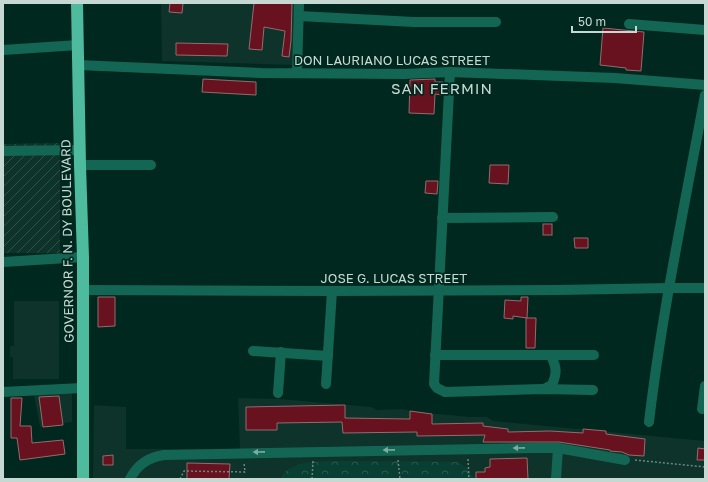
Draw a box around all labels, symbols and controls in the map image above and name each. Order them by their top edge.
scale bar [572,8,636,34]
text: 50 m [578,14,606,29]
street label: DON LAURIANO LUCAS STREET [294,52,490,68]
district label: SAN FERMIN [391,79,493,97]
street label: GOVERNOR F. N. DY BOULEVARD [57,139,77,343]
street label: JOSE G. LUCAS STREET [321,270,467,286]
one-way arrow [512,445,525,451]
one-way arrow [382,447,395,453]
one-way arrow [252,449,265,455]

